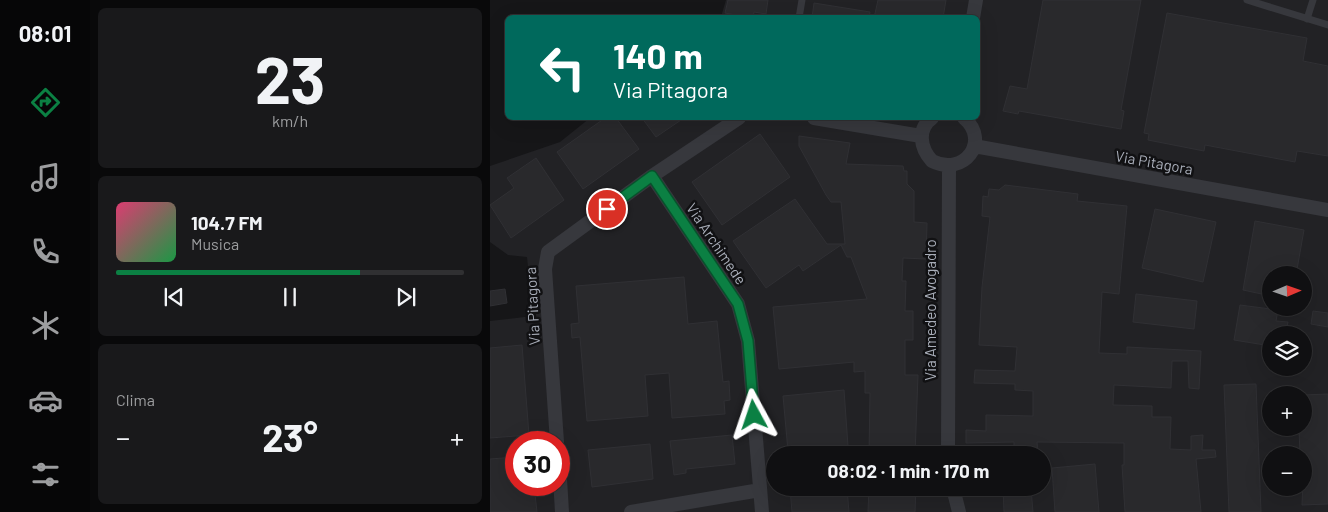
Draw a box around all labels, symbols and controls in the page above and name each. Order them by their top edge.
text: 08:01 [19,20,71,46]
text: 140 m [613,34,703,76]
icon: left [530,35,595,100]
text: 23 [255,39,325,117]
text: Via Pitagora [613,76,728,102]
icon: directions [28,85,63,120]
text: km/h [272,111,308,130]
street label: Via Pitagora [1114,146,1194,178]
icon: music [28,160,63,195]
pin [586,188,628,230]
icon: arrive [593,195,621,223]
street label: Via Archimede [683,199,751,287]
text: 104.7 FM [191,211,263,234]
icon: phone [28,234,63,269]
text: Musica [191,234,239,253]
street label: Via Amedeo Avogadro [921,239,939,381]
street label: Via Pitagora [521,266,543,346]
north arrow [1262,266,1312,316]
map controls [1262,266,1312,496]
icon: previous [160,283,188,311]
icon: pause [276,283,304,311]
icon: next [392,283,420,311]
icon: climate [28,308,63,343]
button: layers [1262,326,1312,376]
icon: car [28,383,63,418]
button: + [1262,386,1312,436]
position arrow [727,388,779,440]
text: Clima [116,390,155,409]
text: 23° [262,414,318,460]
text: − [116,420,130,454]
text: + [450,420,464,454]
speed limit sign: 30 [505,431,570,496]
button: − [1262,446,1312,496]
icon: filters [28,457,63,492]
text: 08:02 · 1 min · 170 m [828,459,989,482]

